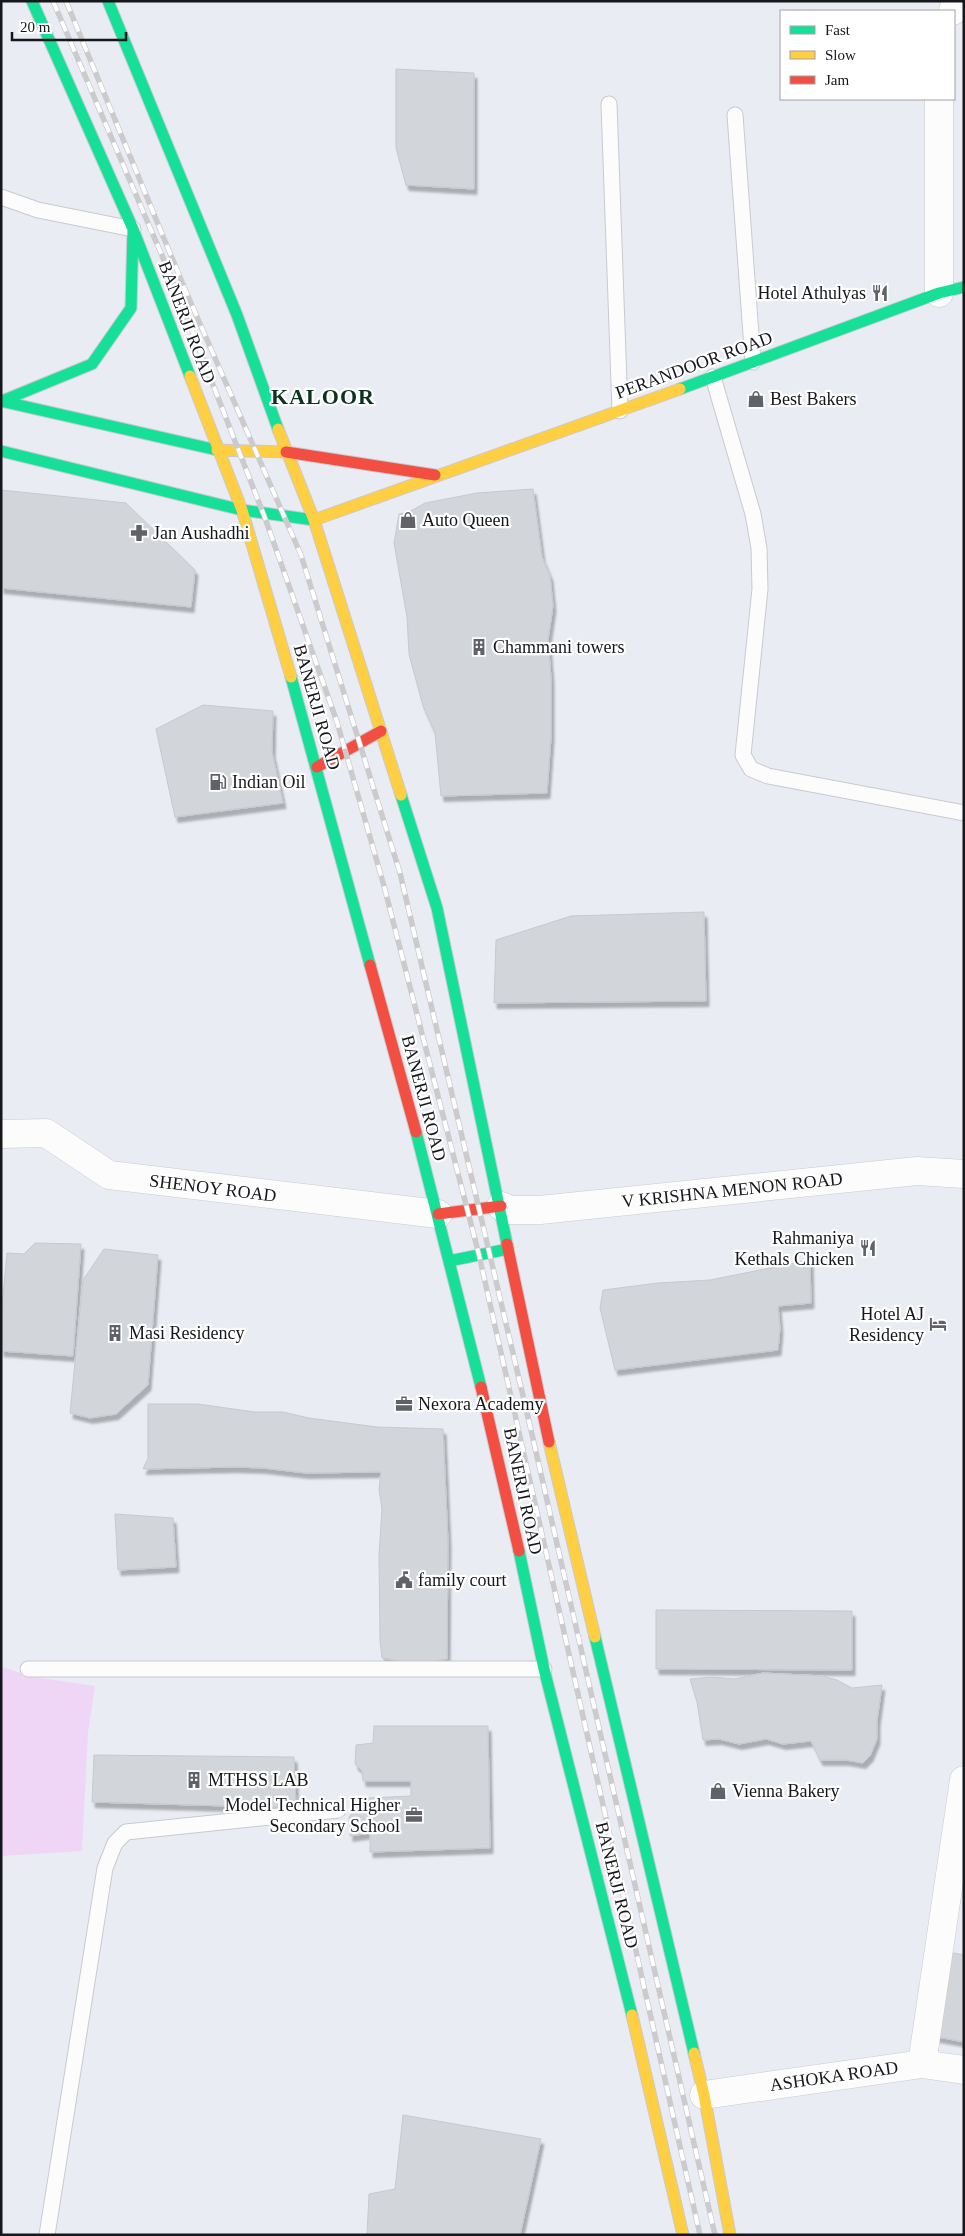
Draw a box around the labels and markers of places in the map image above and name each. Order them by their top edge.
place label: Hotel Athulyas [758,283,866,303]
restaurant icon: Hotel Athulyas [870,283,890,303]
shop icon: Best Bakers [746,389,766,409]
place label: Best Bakers [770,389,856,409]
shop icon: Auto Queen [398,510,418,530]
place label: Auto Queen [422,510,509,530]
pharmacy icon: Jan Aushadhi [129,523,149,543]
place label: Jan Aushadhi [153,523,250,543]
building icon: Chammani towers [469,637,489,657]
place label: Chammani towers [493,637,624,657]
fuel station icon: Indian Oil [208,772,228,792]
place label: Indian Oil [232,772,306,792]
place label: Rahmaniya Kethals Chicken [735,1228,854,1269]
restaurant icon: Rahmaniya Kethals Chicken [858,1238,878,1258]
place label: Hotel AJ Residency [849,1304,924,1345]
hotel icon: Hotel AJ Residency [928,1314,948,1334]
building icon: Masi Residency [105,1323,125,1343]
place label: Masi Residency [129,1323,244,1343]
office icon: Nexora Academy [394,1394,414,1414]
place label: Nexora Academy [418,1394,543,1414]
public building icon: family court [394,1570,414,1590]
place label: family court [418,1570,506,1590]
building icon: MTHSS LAB [184,1770,204,1790]
place label: MTHSS LAB [208,1770,309,1790]
shop icon: Vienna Bakery [708,1781,728,1801]
place label: Vienna Bakery [732,1781,839,1801]
place label: Model Technical Higher Secondary School [225,1795,400,1836]
office icon: Model Technical Higher Secondary School [404,1805,424,1825]

